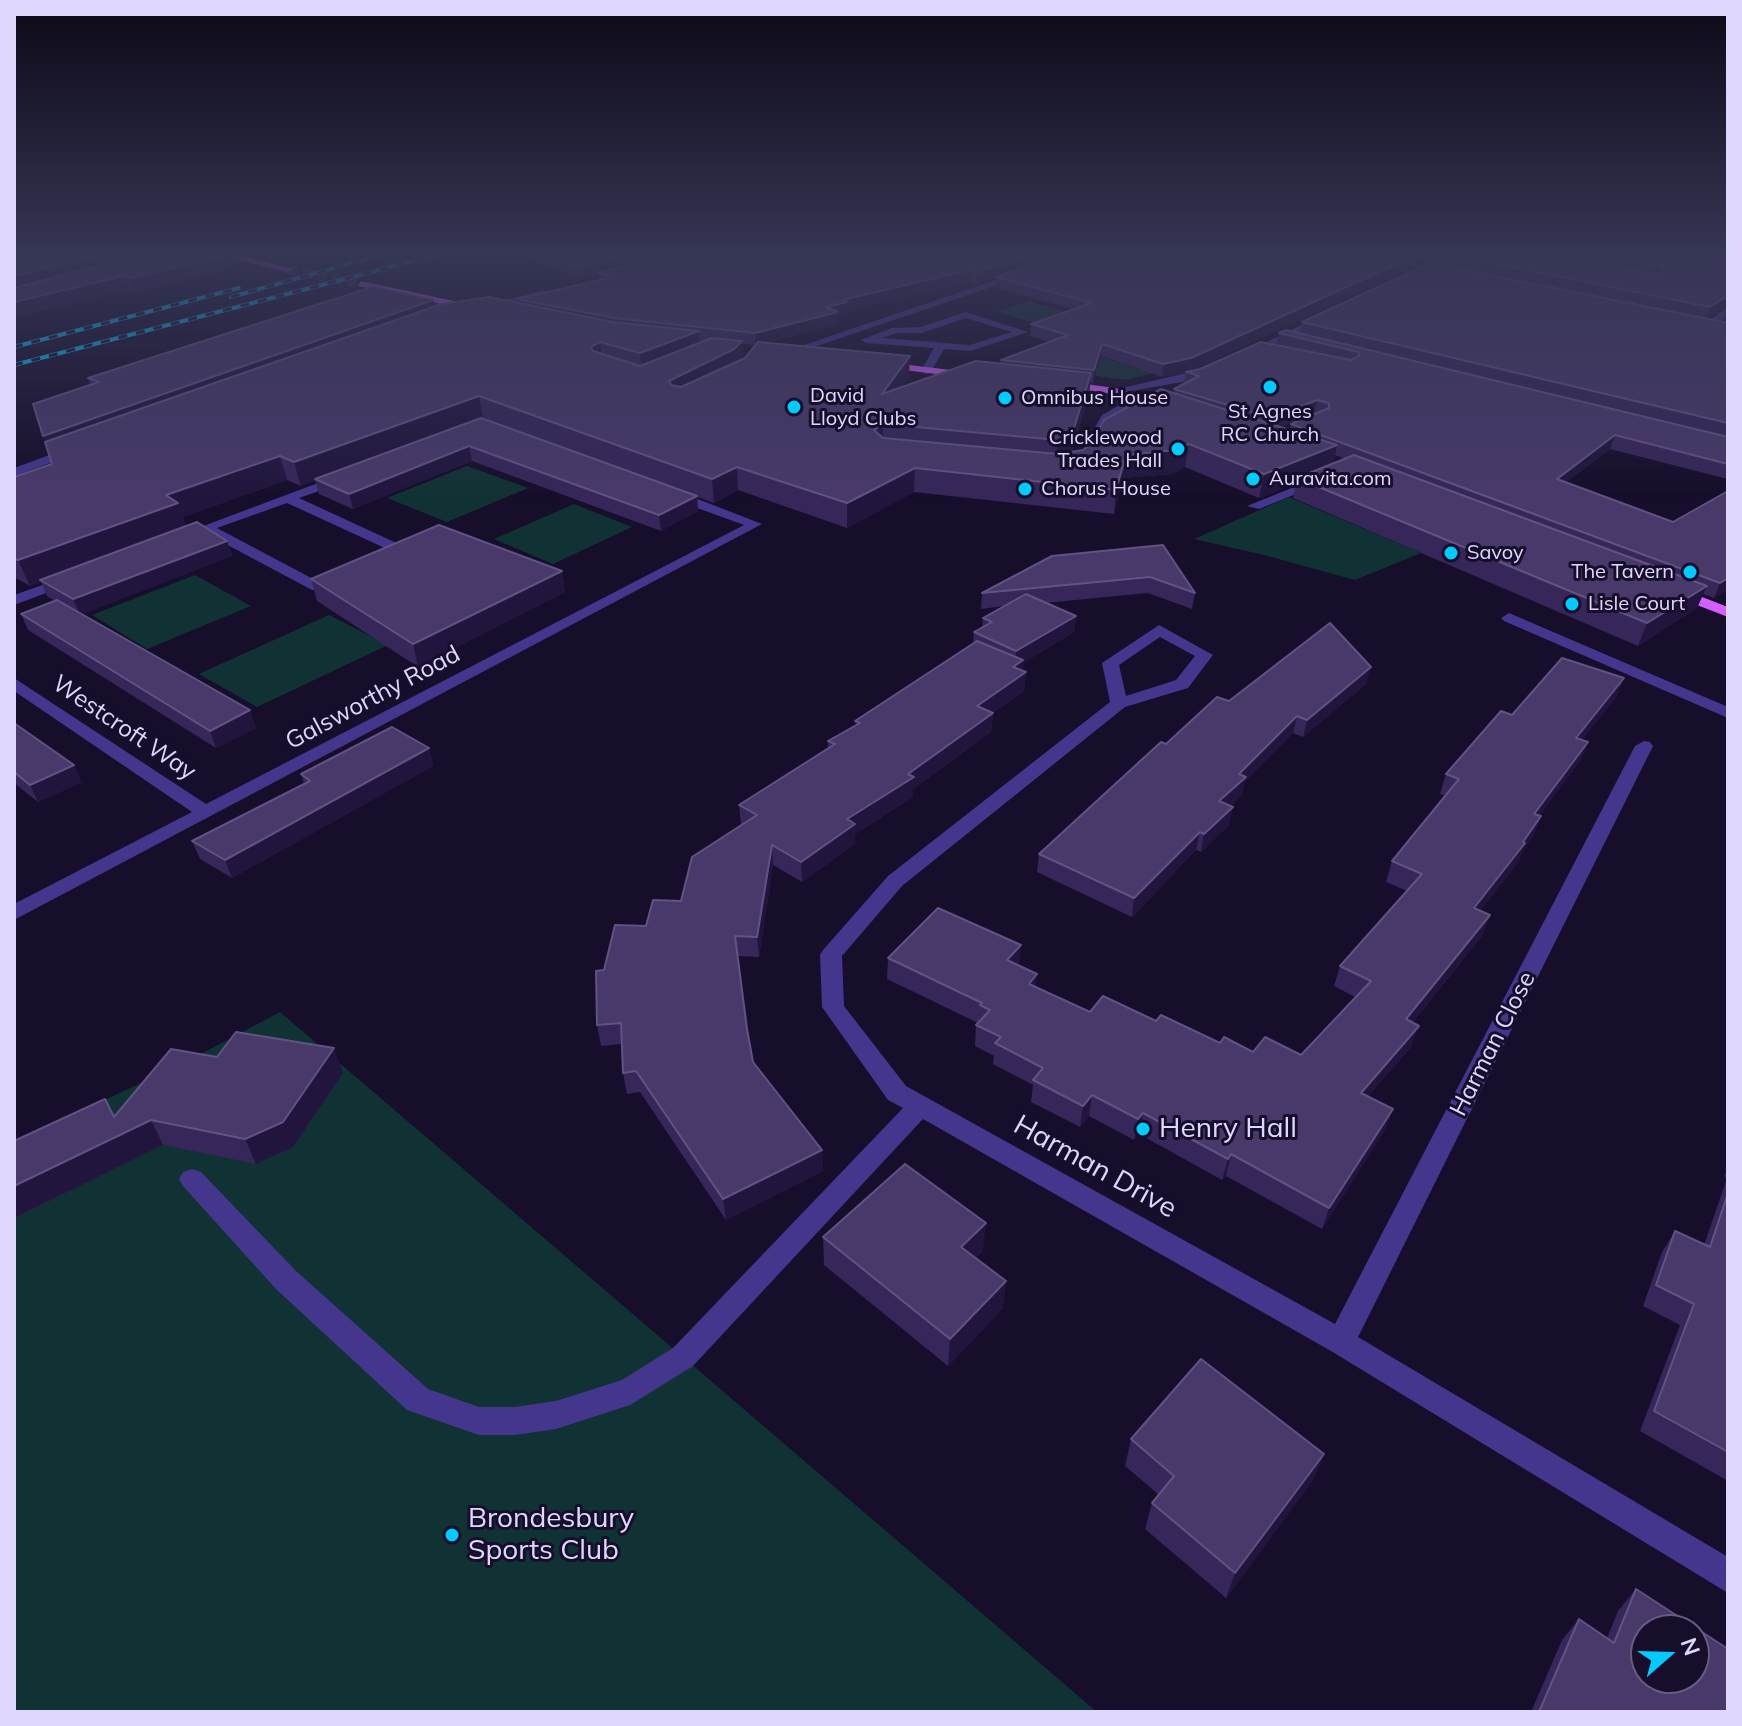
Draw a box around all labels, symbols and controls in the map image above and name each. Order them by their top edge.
marker: St Agnes RC Church [1261,378,1279,396]
place label: David Lloyd Clubs [810,384,917,431]
place label: Omnibus House [1021,386,1168,410]
marker: Omnibus House [996,389,1014,407]
marker: David Lloyd Clubs [785,398,803,416]
place label: St Agnes RC Church [1221,400,1319,447]
place label: Cricklewood Trades Hall [1049,426,1162,473]
marker: Cricklewood Trades Hall [1169,440,1187,458]
place label: Auravita.com [1269,467,1391,491]
marker: Auravita.com [1244,470,1262,488]
place label: Chorus House [1041,477,1171,501]
marker: Chorus House [1016,480,1034,498]
place label: Savoy [1467,541,1524,565]
marker: Savoy [1442,544,1460,562]
place label: The Tavern [1571,560,1674,584]
marker: The Tavern [1681,563,1699,581]
place label: Lisle Court [1588,592,1685,616]
marker: Lisle Court [1563,595,1581,613]
street label: Galsworthy Road [281,640,465,756]
street label: Westcroft Way [47,669,201,787]
street label: Harman Close [1444,967,1542,1121]
street label: Harman Drive [1008,1108,1182,1226]
place label: Henry Hall [1159,1112,1297,1146]
marker: Henry Hall [1134,1120,1152,1138]
place label: Brondesbury Sports Club [468,1502,634,1568]
marker: Brondesbury Sports Club [443,1526,461,1544]
north arrow [1630,1614,1710,1694]
text: N [1675,1634,1707,1659]

